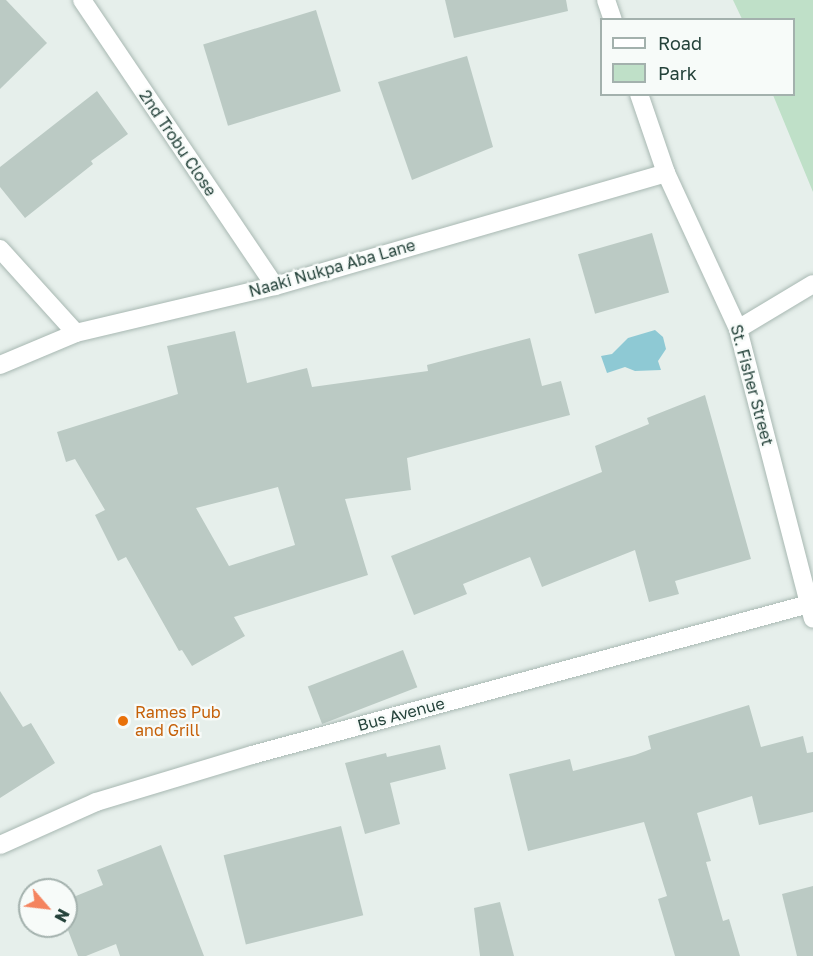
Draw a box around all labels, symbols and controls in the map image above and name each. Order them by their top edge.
legend [600,18,795,96]
text: Road [658,32,702,54]
text: Park [658,62,697,84]
street label: 2nd Trobu Close [135,86,221,200]
street label: Naaki Nukpa Aba Lane [247,235,417,301]
street label: St. Fisher Street [727,322,777,448]
street label: Bus Avenue [355,693,447,735]
place label: Rames Pub and Grill [135,702,221,740]
marker: Rames Pub and Grill [116,714,130,728]
north arrow [18,878,78,938]
text: N [50,905,74,926]

